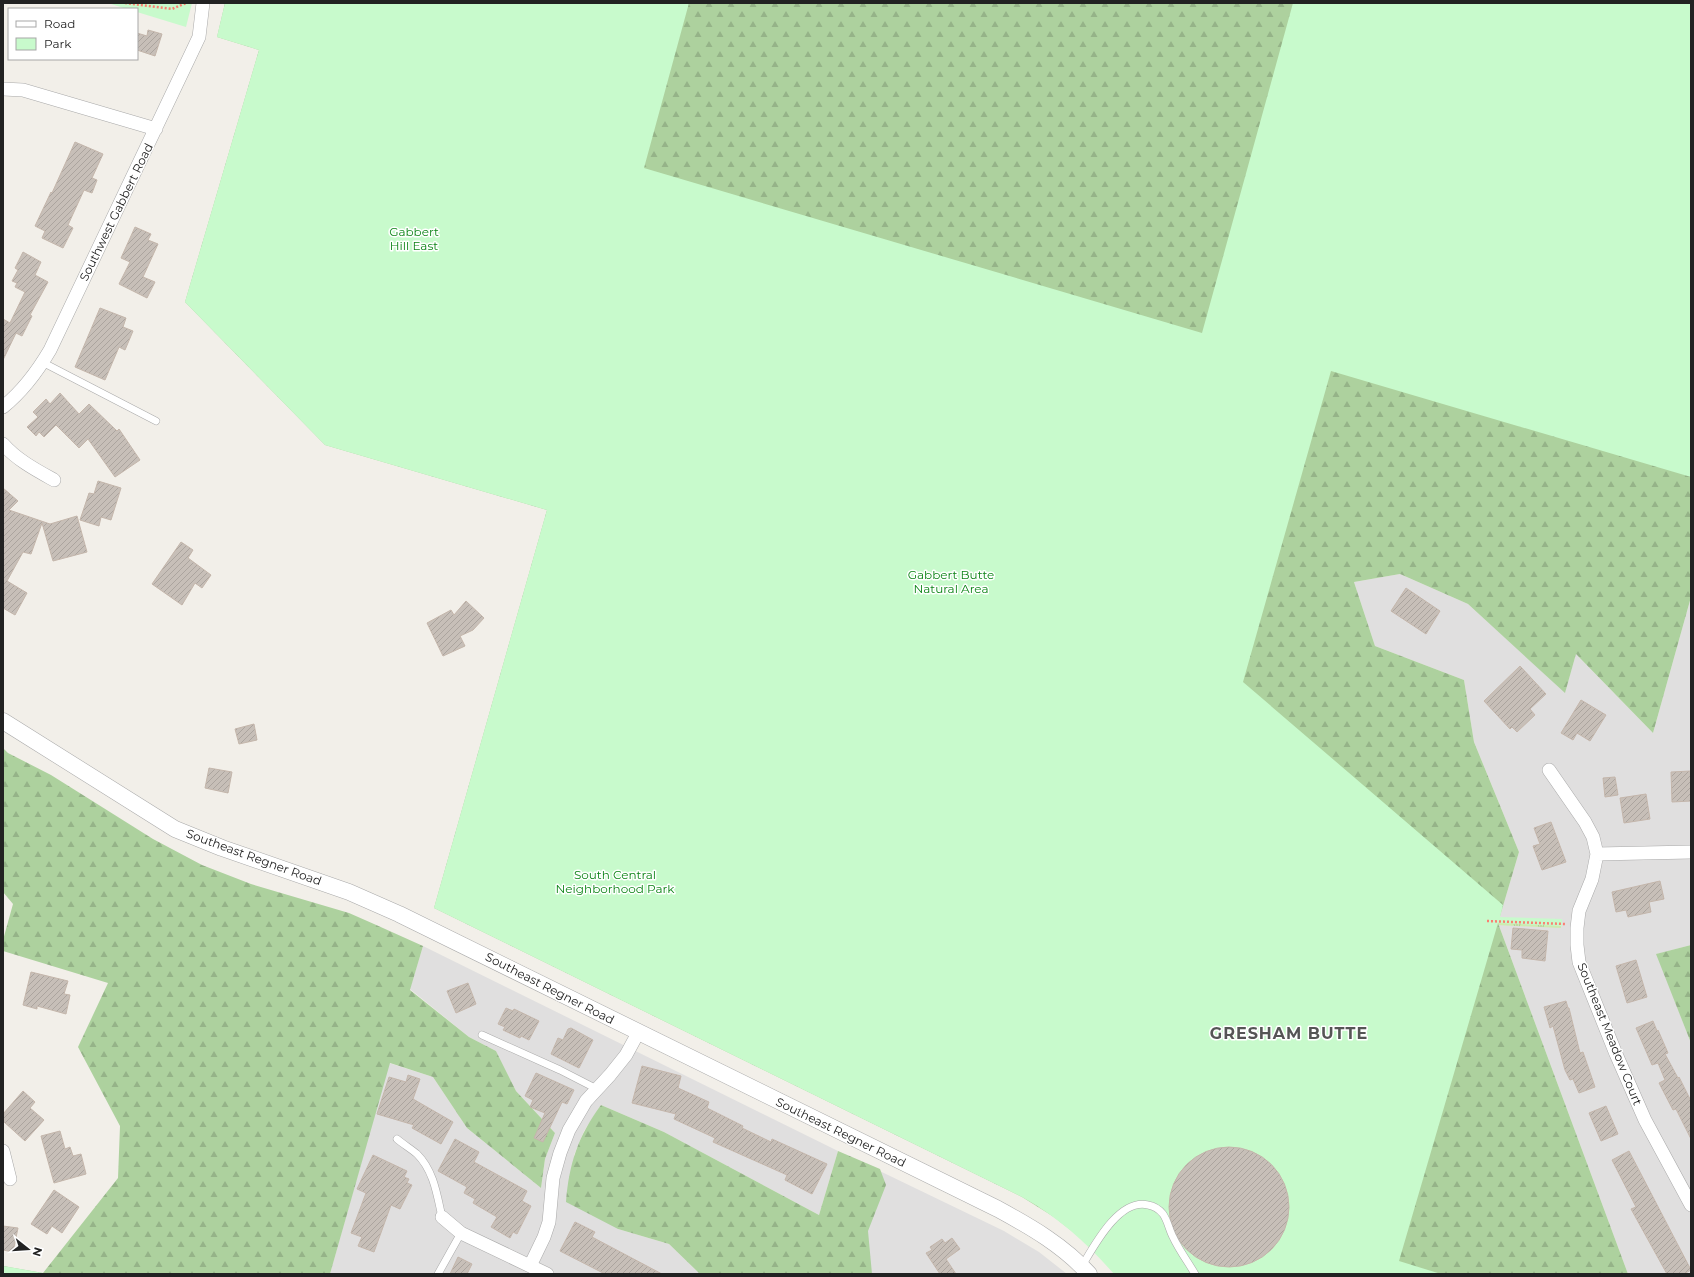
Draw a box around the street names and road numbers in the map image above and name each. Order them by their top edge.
street label: Southwest Gabbert Road [76,141,156,283]
street label: Southeast Regner Road [184,826,324,888]
street label: Southeast Regner Road [483,949,617,1027]
street label: Southeast Meadow Court [1574,961,1646,1108]
street label: Southeast Regner Road [774,1094,908,1170]

